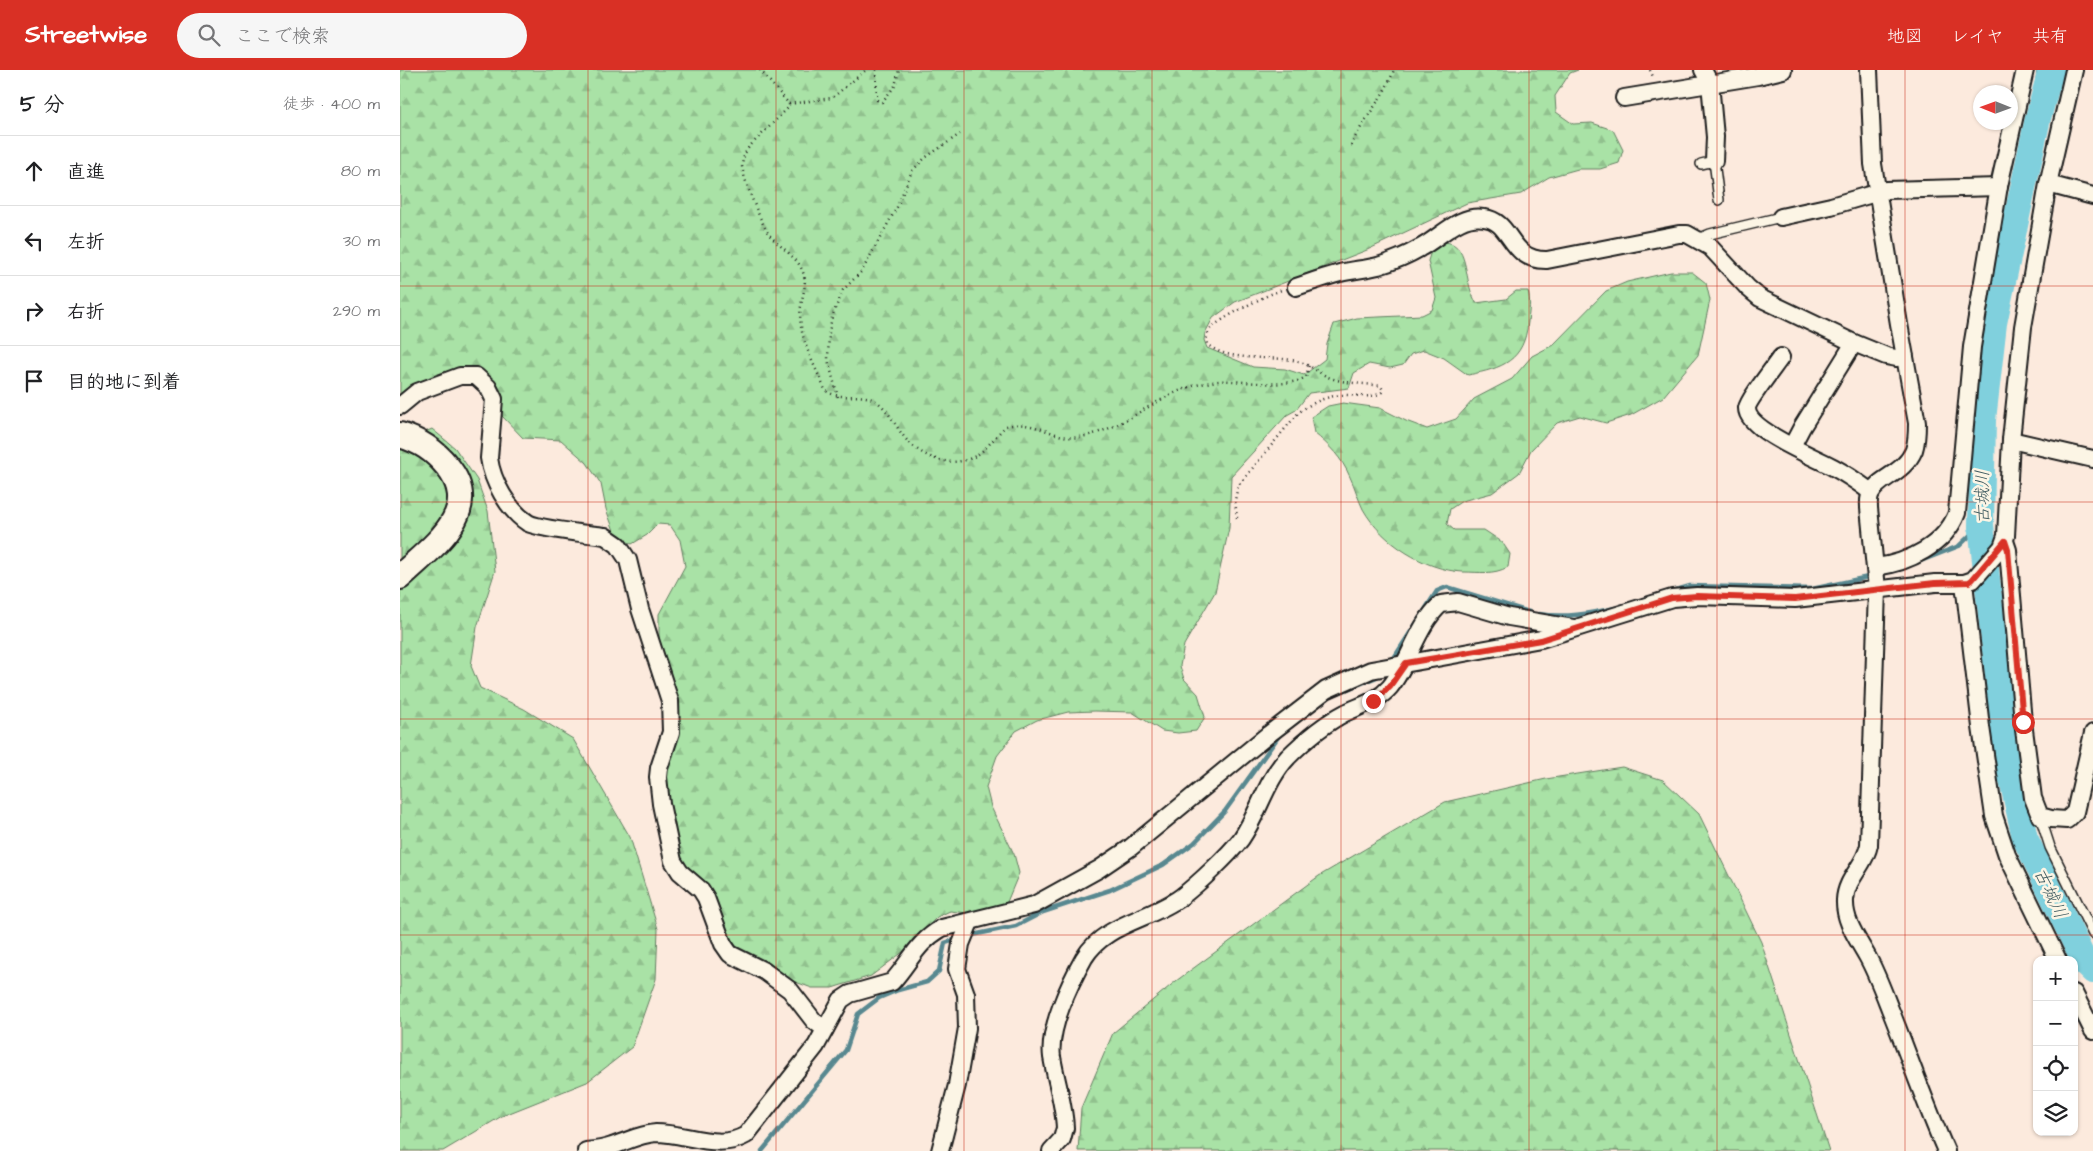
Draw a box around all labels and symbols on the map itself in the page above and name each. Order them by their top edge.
north arrow [1973,85,2018,130]
water label: 古城川 [1970,470,1995,524]
route end [1362,690,1385,713]
route start [2012,711,2035,734]
water label: 古城川 [2028,863,2073,923]

